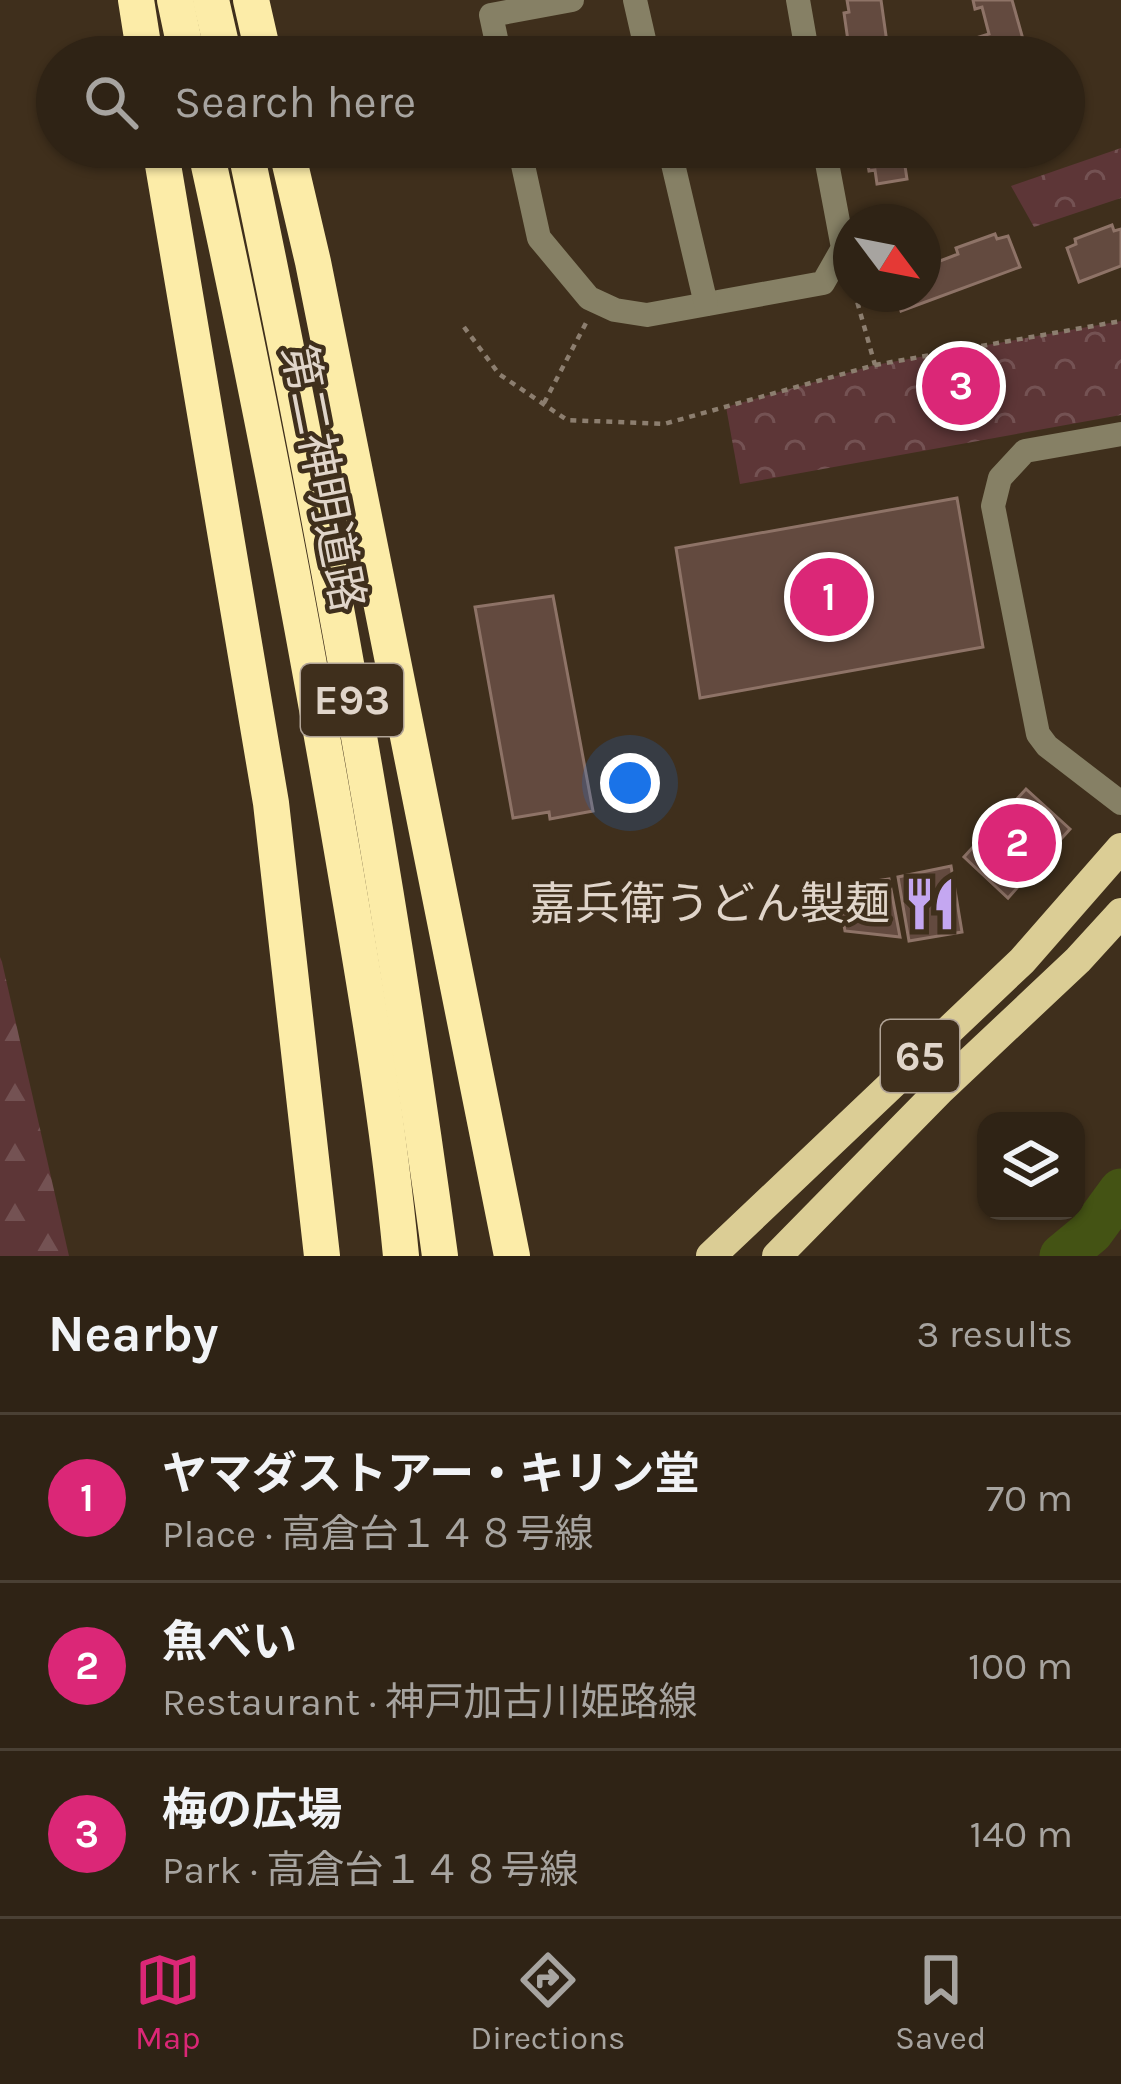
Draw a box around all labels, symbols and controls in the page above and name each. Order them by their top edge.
search box [36,36,1085,168]
icon: search [78,69,144,135]
text: Search here [174,76,416,128]
north arrow [833,204,941,312]
street label: 第二神明道路 [272,341,374,615]
pin: 3 [922,341,1000,431]
pin: 1 [790,552,868,642]
road number: E93 [301,664,403,736]
your location [600,753,660,813]
pin: 2 [978,798,1056,888]
restaurant icon: 嘉兵衛うどん製麺 [901,875,959,933]
place label: 嘉兵衛うどん製麺 [530,878,890,930]
road number: 65 [881,1020,959,1092]
map controls [977,1112,1085,1220]
button: layers [977,1112,1085,1220]
text: Nearby [48,1304,218,1364]
text: 3 results [916,1311,1073,1357]
text: ヤマダストアー・キリン堂 [162,1448,699,1500]
text: 1 [80,1475,94,1521]
text: 70 m [986,1475,1073,1521]
text: Place · 高倉台１４８号線 [162,1511,594,1557]
text: 魚べい [162,1616,297,1668]
text: 2 [75,1643,99,1689]
text: 100 m [968,1643,1073,1689]
text: Restaurant · 神戸加古川姫路線 [162,1679,697,1725]
text: 梅の広場 [162,1784,342,1836]
text: 3 [75,1811,99,1857]
text: 140 m [969,1811,1073,1857]
text: Park · 高倉台１４８号線 [162,1847,579,1893]
tab: Map [135,1947,201,2057]
tab: Directions [470,1947,625,2057]
tab: Saved [895,1947,986,2057]

